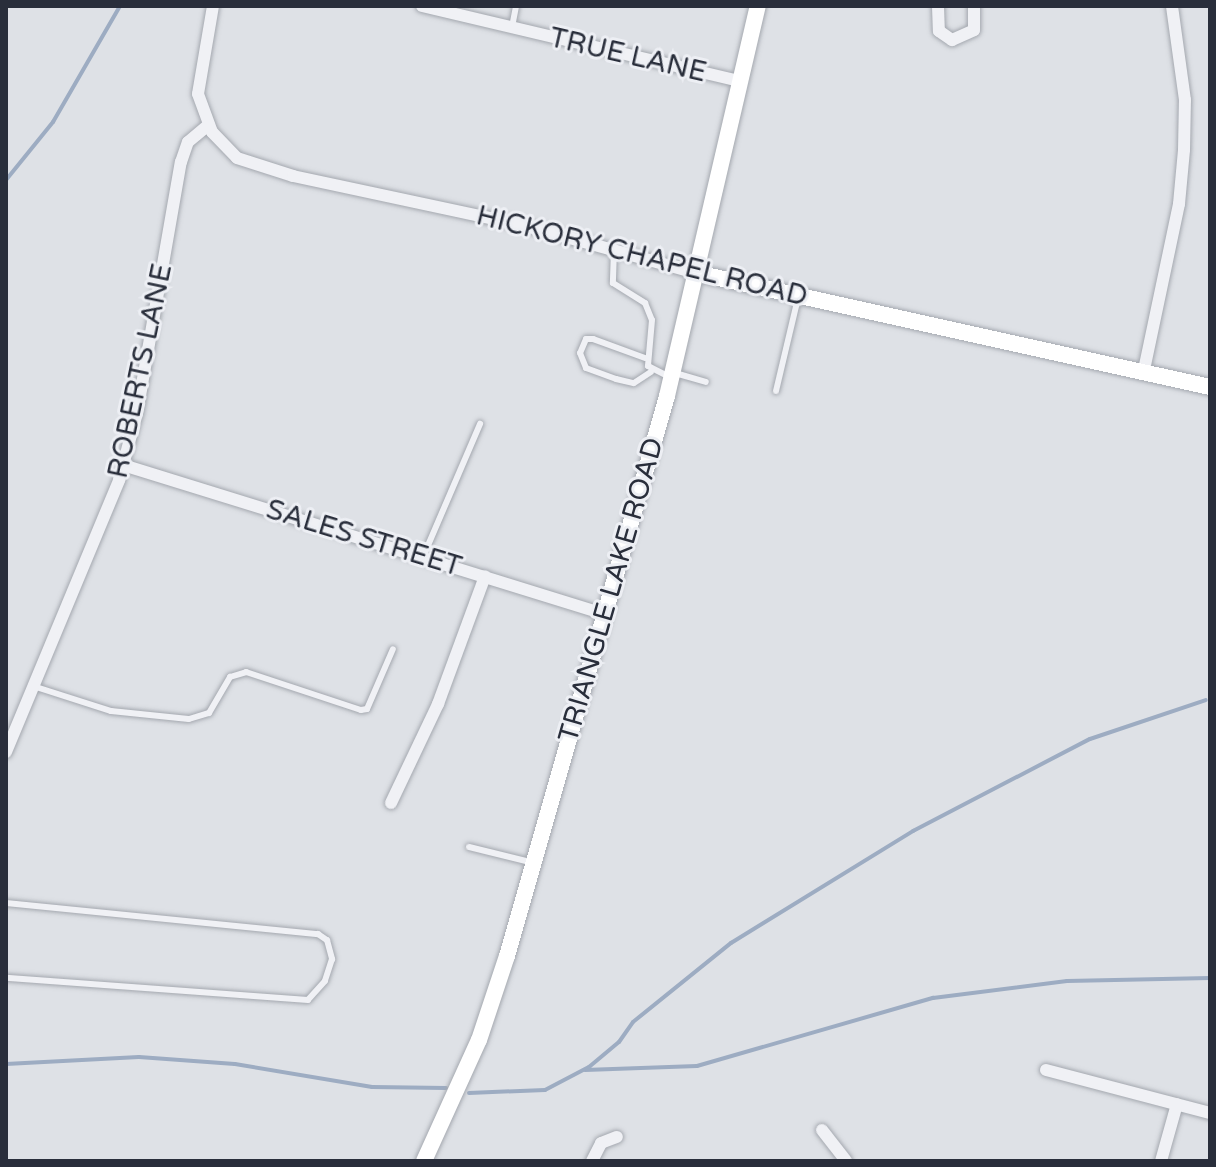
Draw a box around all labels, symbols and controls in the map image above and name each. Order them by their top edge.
street label: TRUE LANE [546,21,710,89]
street label: HICKORY CHAPEL ROAD [473,199,811,313]
street label: ROBERTS LANE [101,261,179,481]
street label: TRIANGLE LAKE ROAD [551,434,671,746]
street label: SALES STREET [262,492,466,584]

